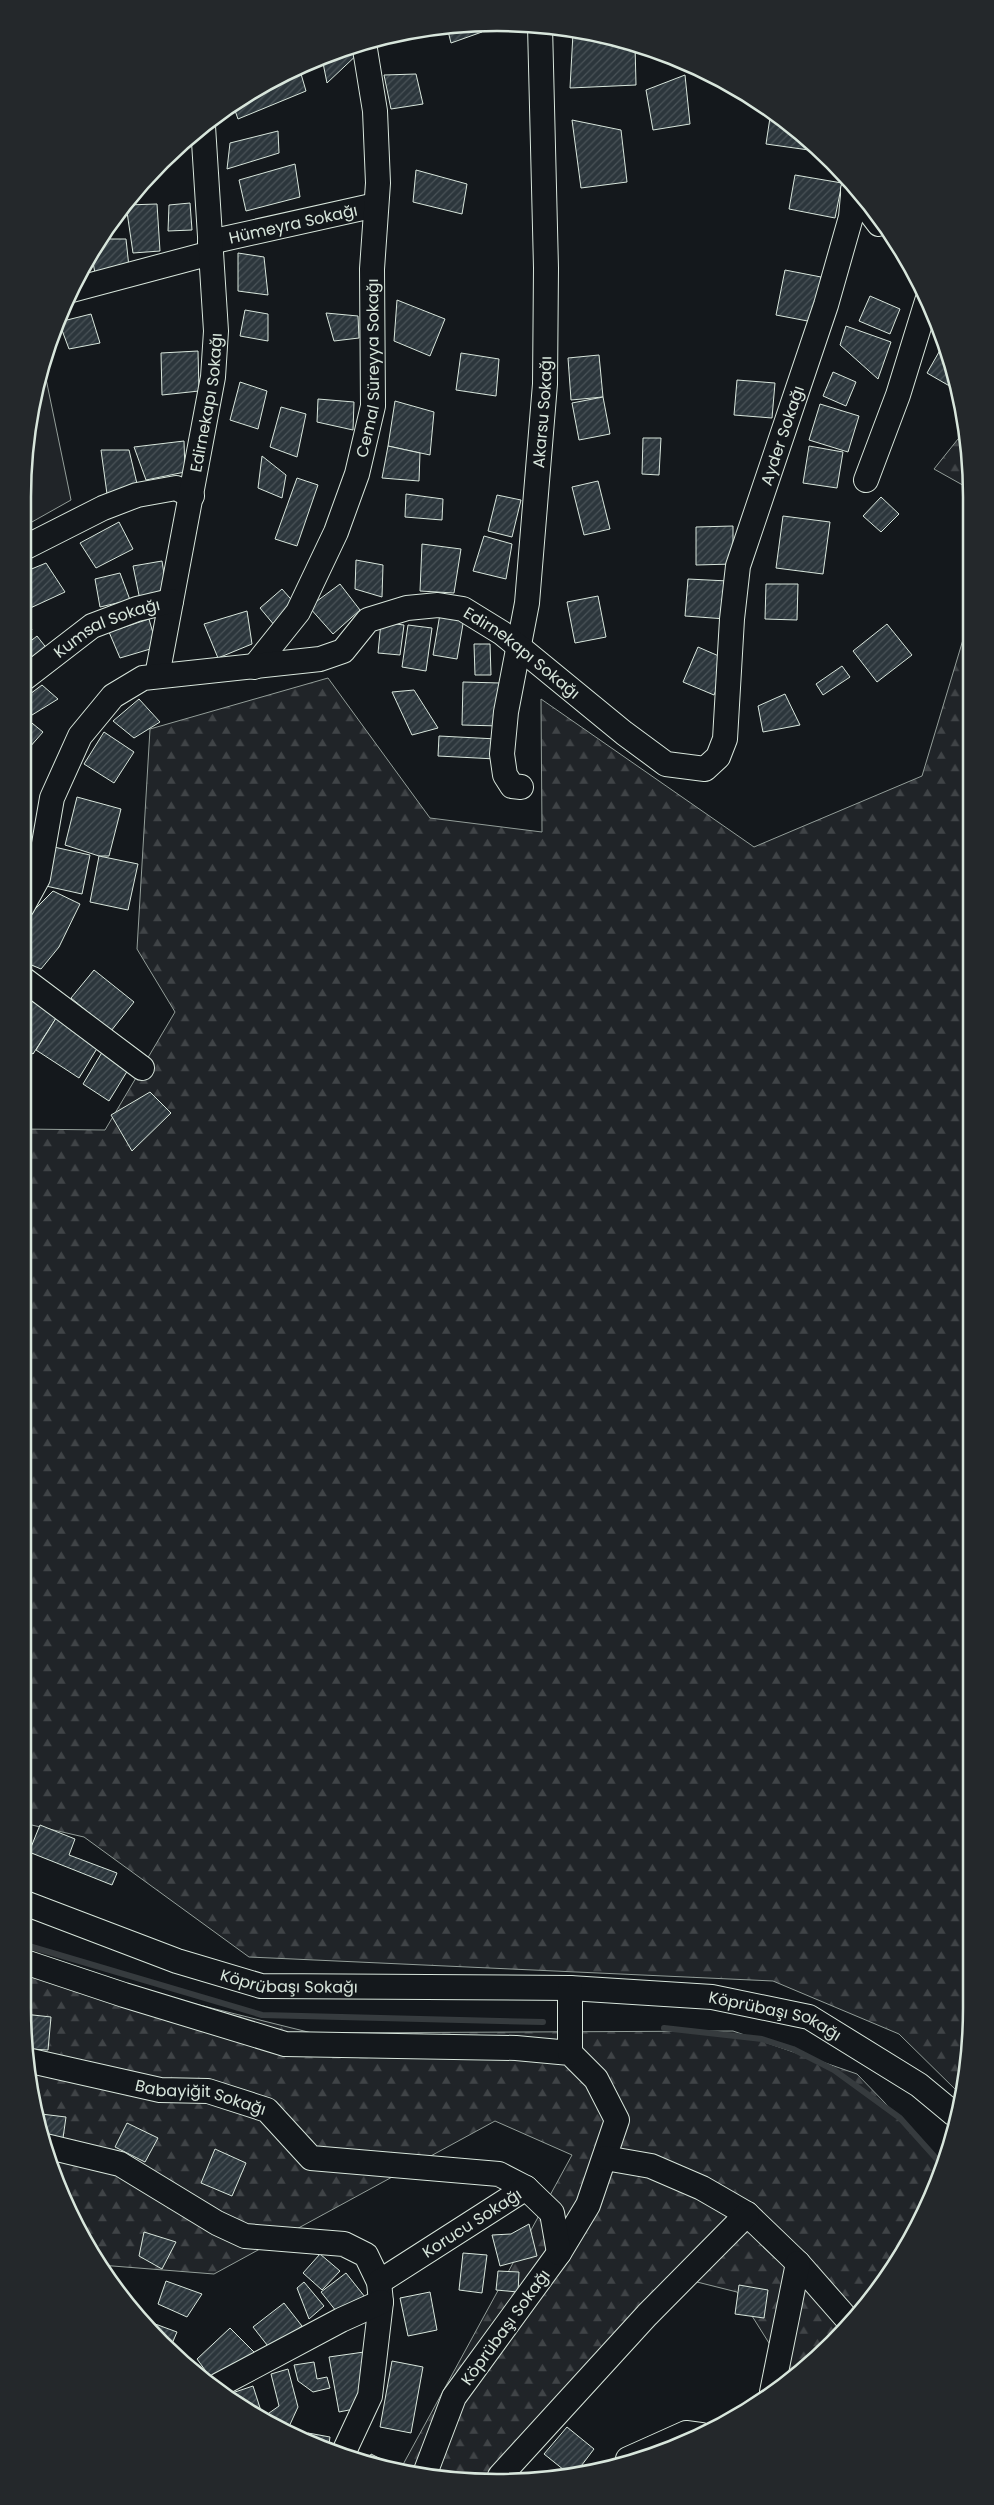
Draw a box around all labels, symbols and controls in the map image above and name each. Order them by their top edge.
street label: Hümeyra Sokağı [226,198,360,250]
street label: Cemal Süreyya Sokağı [350,278,385,460]
street label: Edirnekapı Sokağı [184,332,228,474]
street label: Akarsu Sokağı [527,356,557,469]
street label: Ayder Sokağı [755,383,810,489]
street label: Kumsal Sokağı [49,593,162,664]
street label: Edirnekapı Sokağı [459,601,585,704]
street label: Köprübaşı Sokağı [218,1964,358,1999]
street label: Köprübaşı Sokağı [707,1986,846,2046]
street label: Babayiğit Sokağı [133,2074,269,2121]
street label: Korucu Sokağı [418,2183,526,2264]
street label: Köprübaşı Sokağı [455,2265,555,2390]

